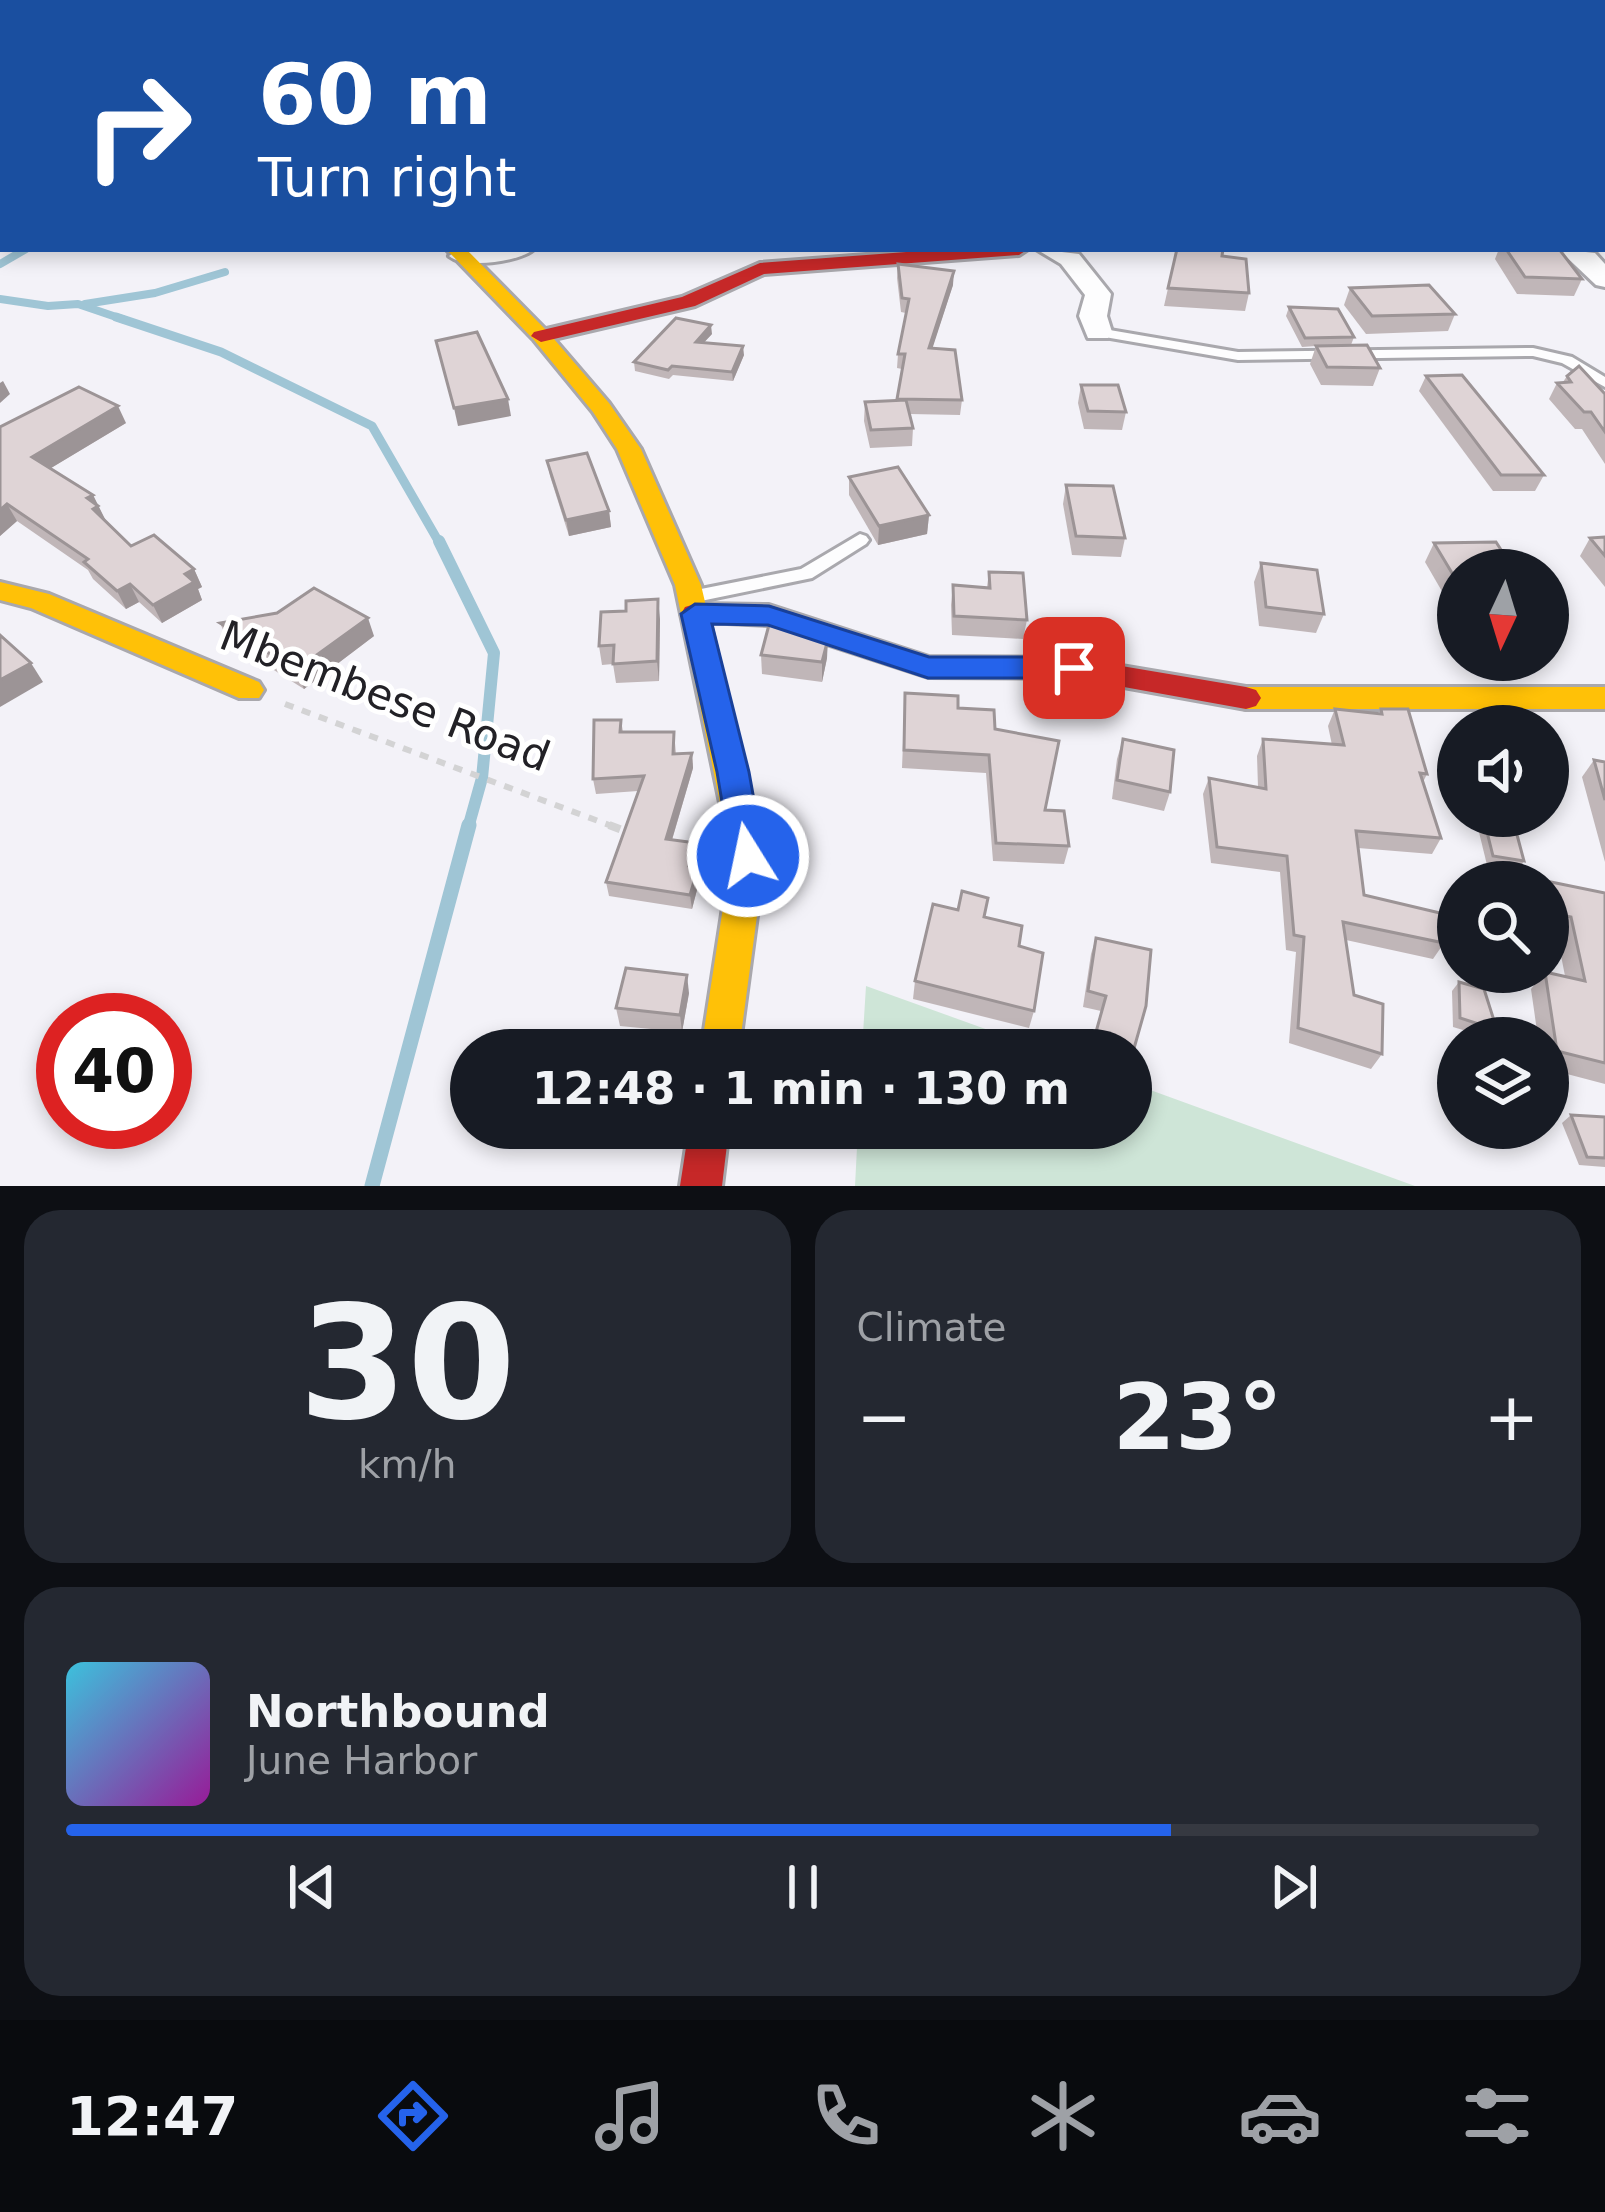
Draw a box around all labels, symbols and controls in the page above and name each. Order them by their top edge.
text: 60 m [258,46,492,144]
icon: right [60,48,216,204]
text: Turn right [258,146,517,209]
north arrow [1437,549,1569,681]
map controls [1437,549,1569,1149]
street label: Mbembese Road [213,611,557,781]
pin [1023,617,1125,719]
icon: arrive [1041,635,1107,701]
button: sound [1437,705,1569,837]
position arrow [685,793,811,919]
button: search [1437,861,1569,993]
speed limit sign: 40 [36,993,192,1149]
button: layers [1437,1017,1569,1149]
text: 12:48 · 1 min · 130 m [532,1062,1070,1115]
text: 30 [299,1273,516,1455]
text: Climate [857,1305,1007,1350]
text: 23° [1113,1365,1283,1470]
text: − [857,1379,912,1456]
text: + [1484,1379,1539,1456]
text: km/h [358,1442,456,1487]
text: Northbound [246,1685,550,1738]
text: June Harbor [246,1738,477,1783]
icon: previous [279,1854,345,1920]
icon: pause [770,1854,836,1920]
icon: next [1261,1854,1327,1920]
icon: directions [371,2074,455,2158]
icon: music [588,2074,672,2158]
icon: phone [804,2074,888,2158]
icon: climate [1021,2074,1105,2158]
icon: car [1238,2074,1322,2158]
icon: filters [1455,2074,1539,2158]
text: 12:47 [66,2085,238,2148]

